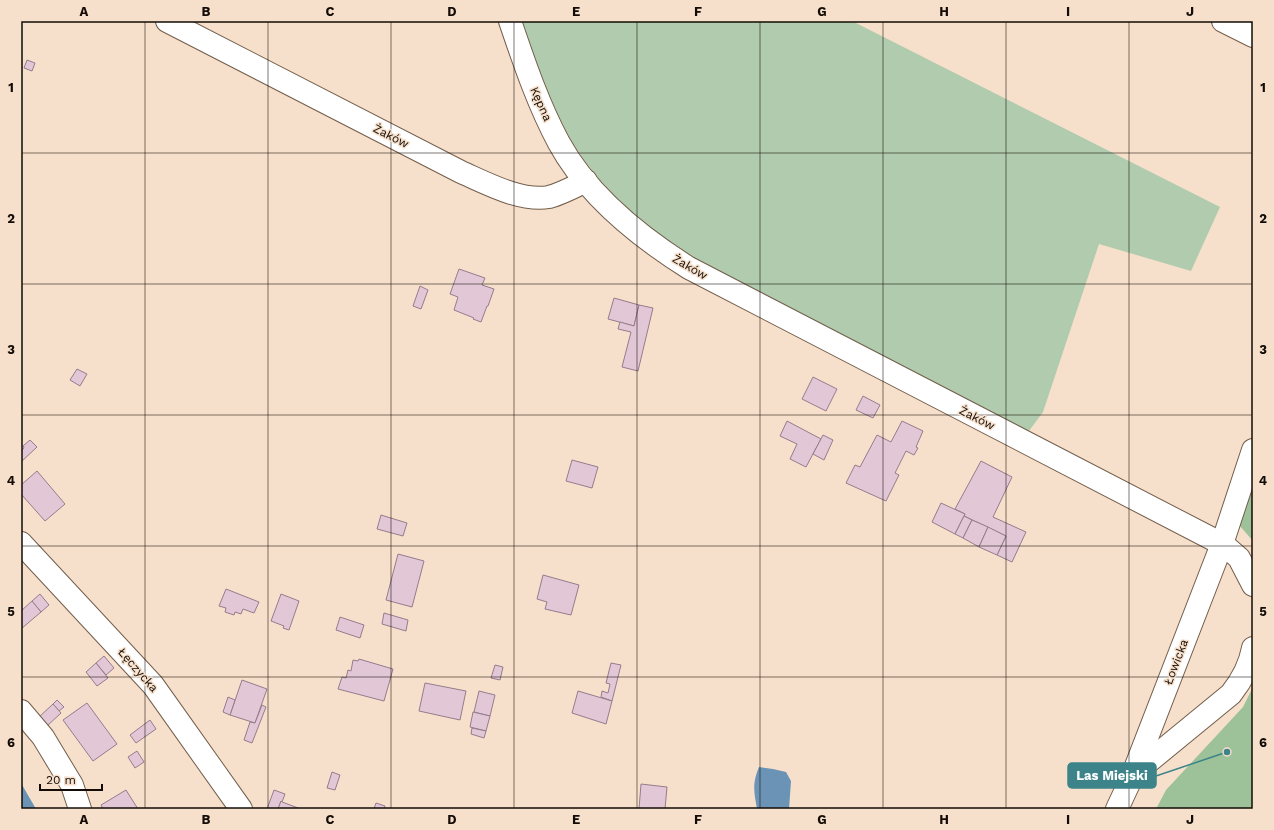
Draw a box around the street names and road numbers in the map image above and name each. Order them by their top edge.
street label: Kępna [527,85,555,123]
street label: Żaków [371,121,411,151]
street label: Żaków [670,251,710,283]
street label: Żaków [957,403,997,433]
street label: Łowicka [1161,637,1191,687]
street label: Łęczycka [115,645,161,695]

